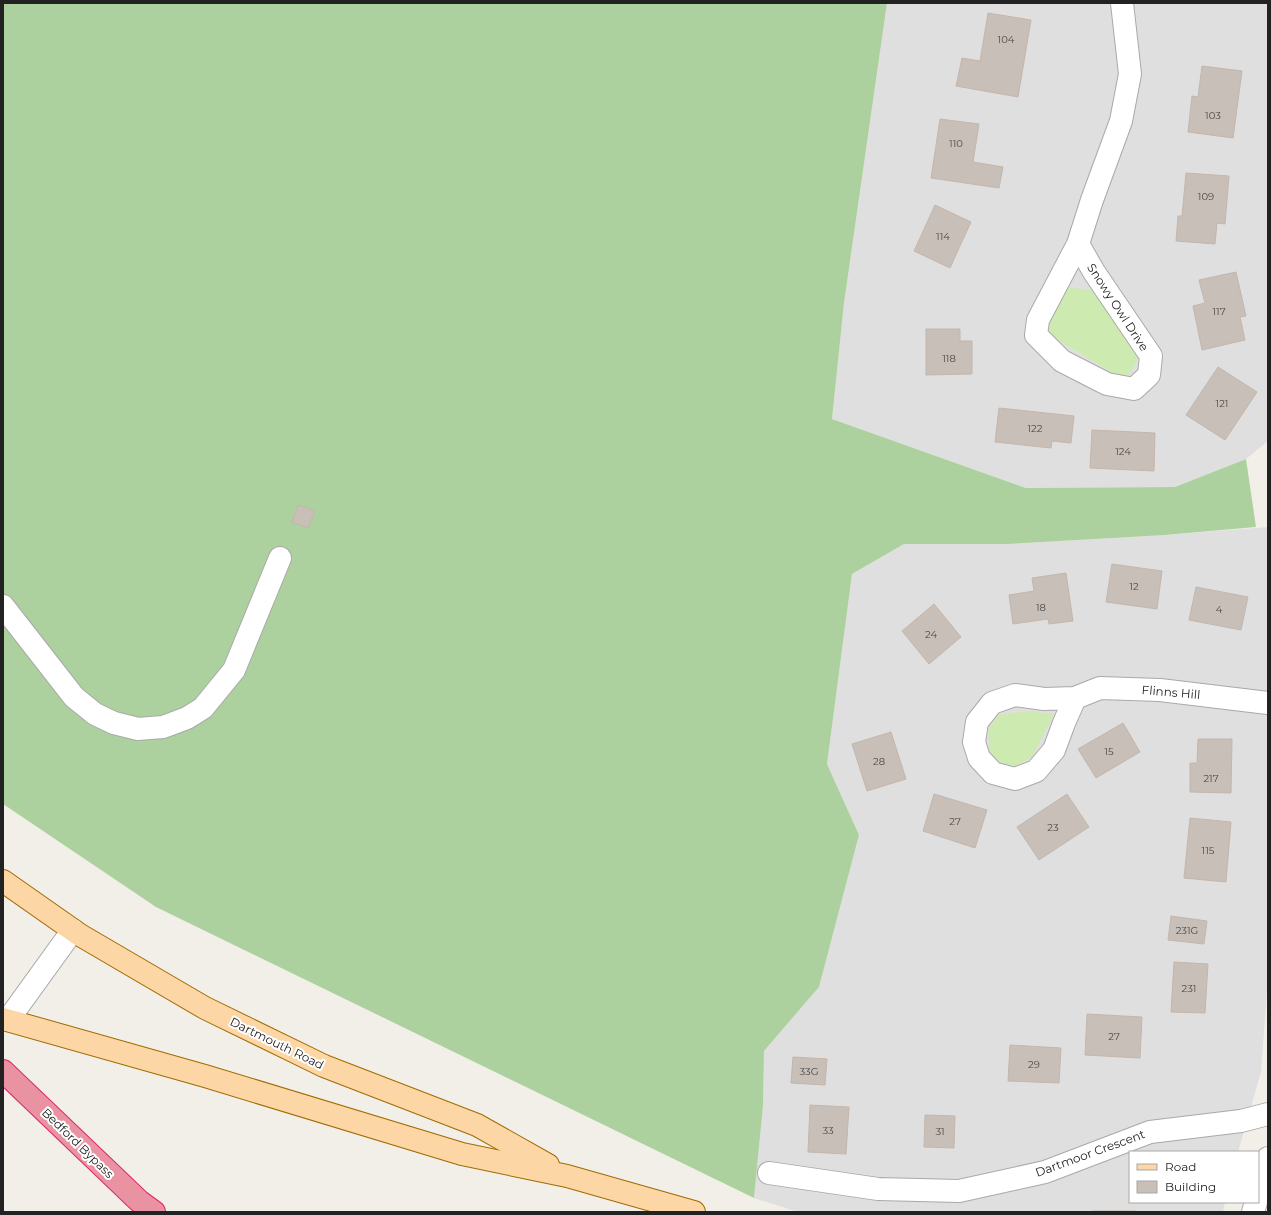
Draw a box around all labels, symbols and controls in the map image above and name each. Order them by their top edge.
house number: 104 [998,33,1015,46]
house number: 103 [1205,109,1221,122]
house number: 110 [949,137,963,150]
house number: 109 [1198,190,1214,203]
house number: 114 [936,230,950,243]
street label: Snowy Owl Drive [1084,260,1152,354]
house number: 117 [1212,305,1226,318]
house number: 118 [942,352,956,365]
house number: 121 [1216,397,1228,410]
house number: 122 [1028,422,1043,435]
house number: 124 [1115,445,1131,458]
house number: 12 [1129,580,1139,593]
house number: 18 [1036,601,1046,614]
house number: 4 [1216,603,1223,616]
house number: 24 [925,628,937,641]
street label: Flinns Hill [1141,682,1201,702]
house number: 15 [1104,745,1114,758]
house number: 28 [873,755,885,768]
house number: 217 [1203,772,1219,785]
house number: 27 [949,815,961,828]
house number: 23 [1047,821,1059,834]
house number: 115 [1202,844,1215,857]
house number: 231G [1176,924,1198,937]
house number: 231 [1182,982,1196,995]
street label: Dartmouth Road [228,1014,326,1072]
house number: 27 [1108,1030,1120,1043]
house number: 29 [1028,1058,1040,1071]
house number: 33G [800,1065,818,1078]
street label: Bedford Bypass [39,1105,117,1181]
house number: 33 [822,1124,834,1137]
house number: 31 [935,1125,945,1138]
street label: Dartmoor Crescent [1033,1126,1147,1180]
legend [1129,1151,1259,1203]
text: Road [1165,1159,1196,1174]
text: Building [1165,1179,1216,1194]

